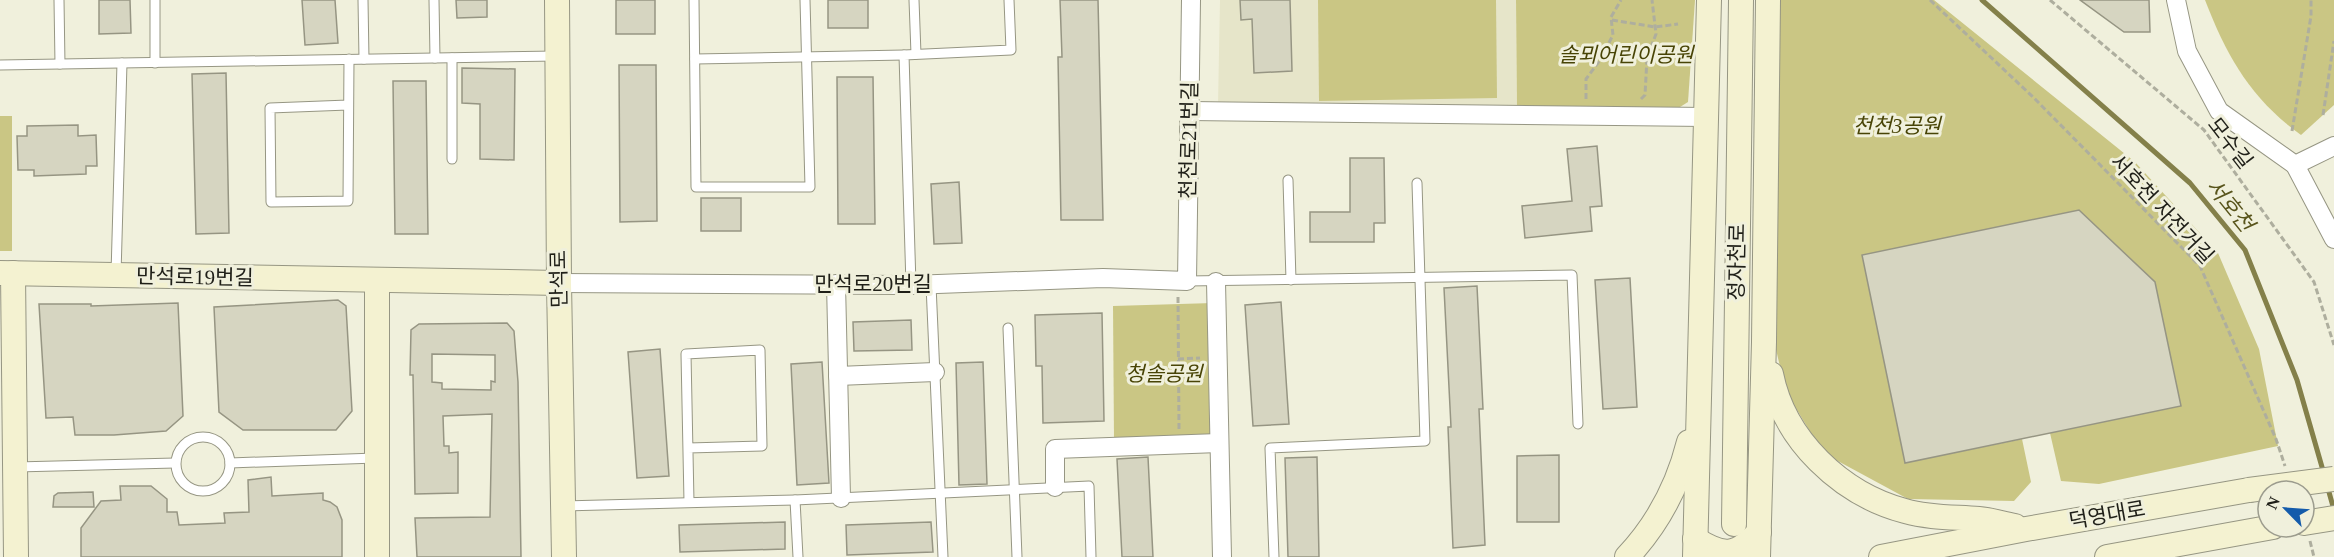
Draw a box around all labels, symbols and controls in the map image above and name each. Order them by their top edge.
park label: 솔뫼어린이공원 [1558,43,1695,67]
street label: 천천로21번길 [1176,81,1202,199]
street label: 모수길 [2203,113,2257,173]
park label: 천천3공원 [1853,114,1943,138]
street label: 서호천 자전거길 [2105,149,2219,269]
water label: 서호천 [2201,174,2261,239]
street label: 정자천로 [1724,223,1750,301]
street label: 만석로 [546,250,572,308]
street label: 만석로19번길 [136,264,254,290]
street label: 만석로20번길 [814,272,932,296]
park label: 청솔공원 [1125,362,1204,386]
north arrow [2256,479,2316,539]
text: N [2263,494,2283,512]
street label: 덕영대로 [2067,496,2147,534]

